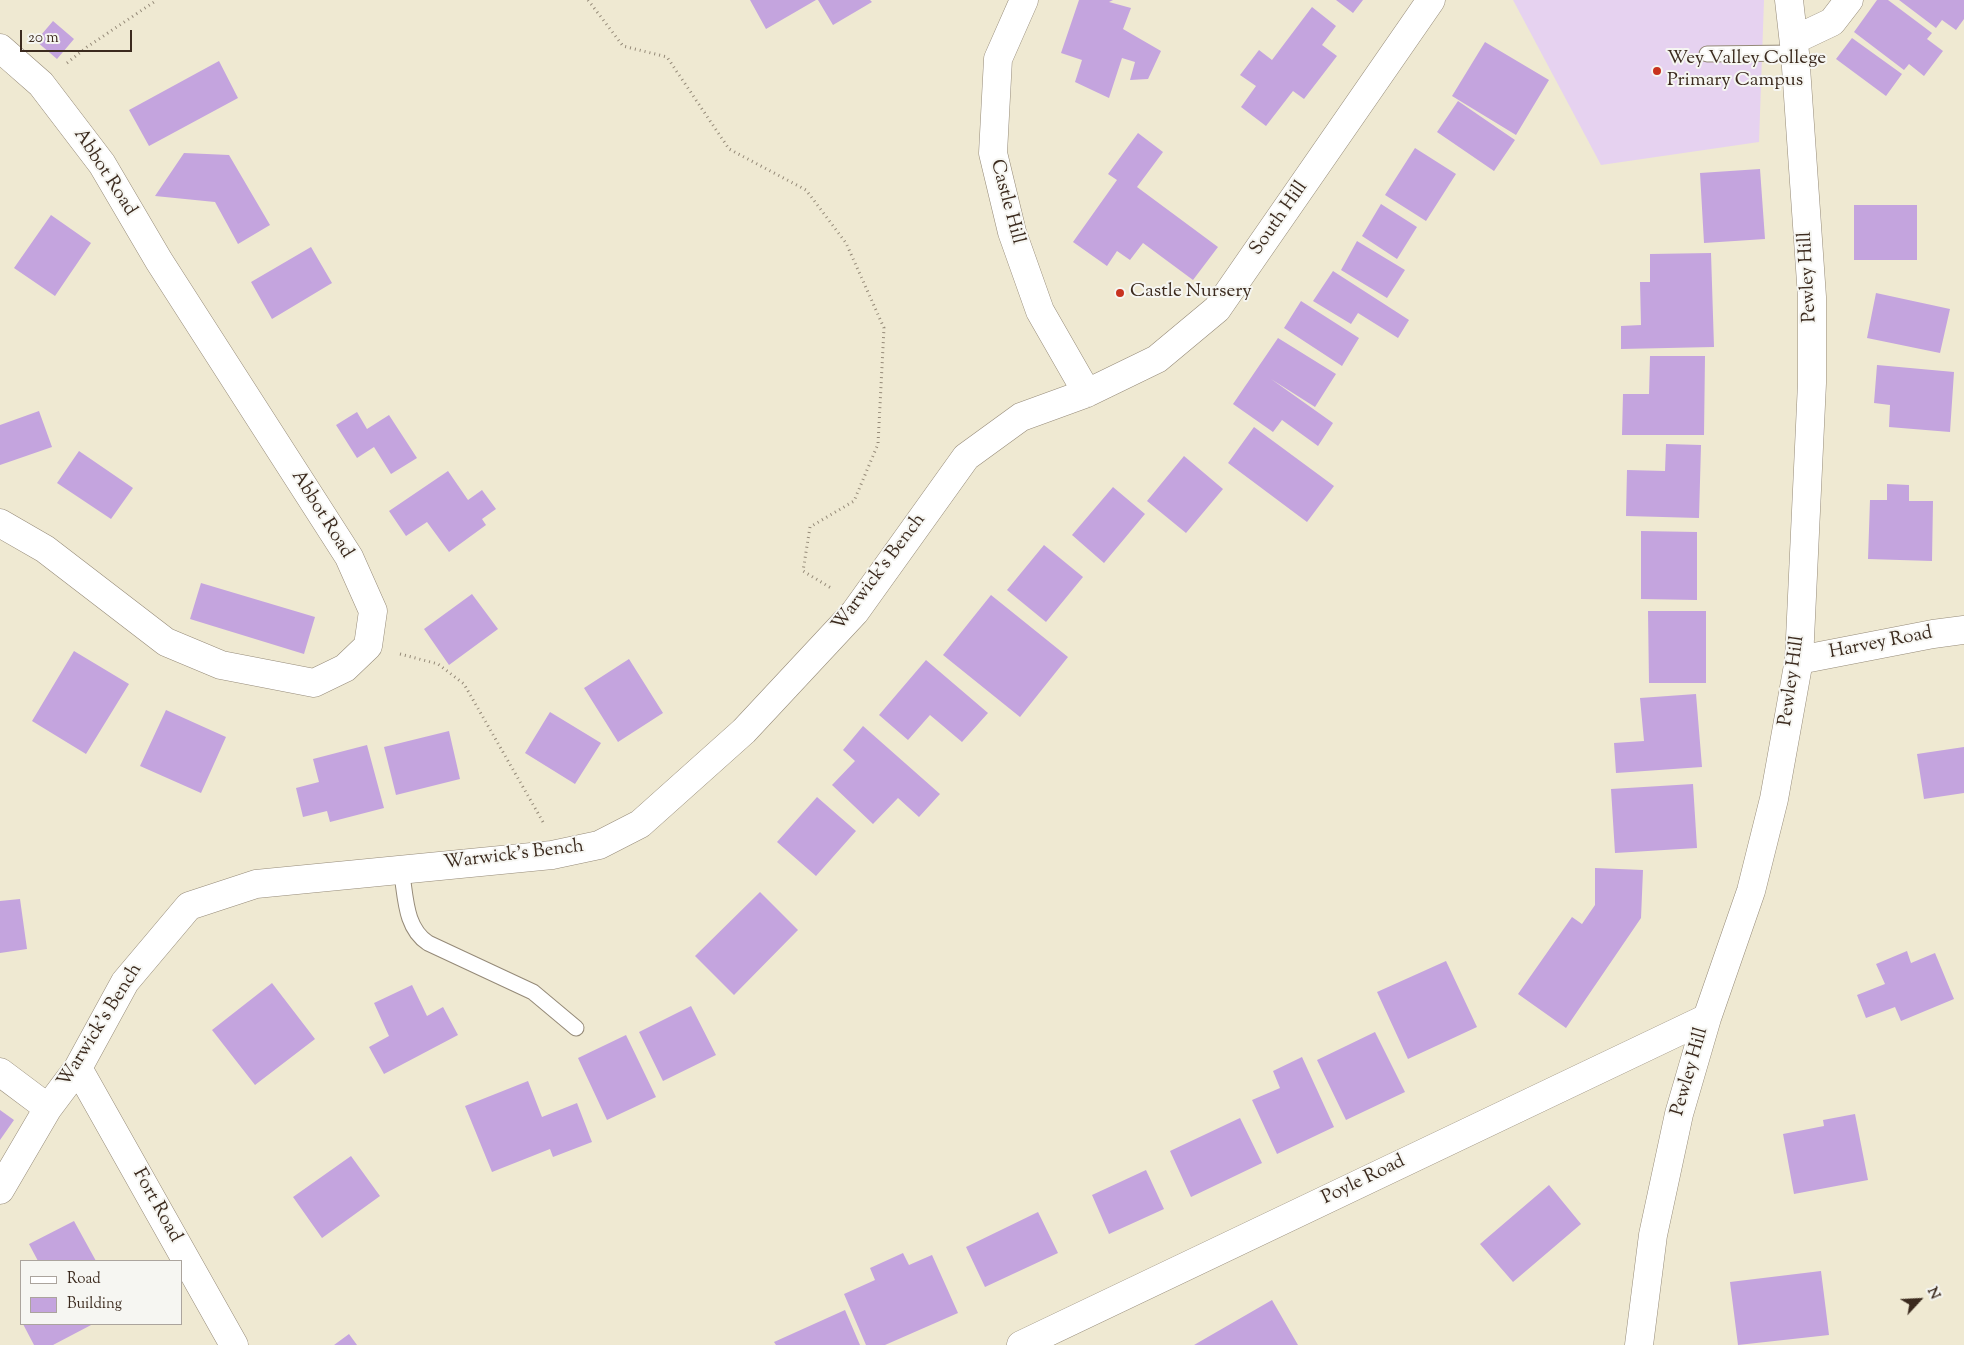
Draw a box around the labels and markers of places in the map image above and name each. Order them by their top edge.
place label: Wey Valley College Primary Campus [1667,49,1826,93]
marker: Wey Valley College Primary Campus [1651,65,1663,77]
place label: Castle Nursery [1130,282,1252,304]
marker: Castle Nursery [1114,287,1126,299]

